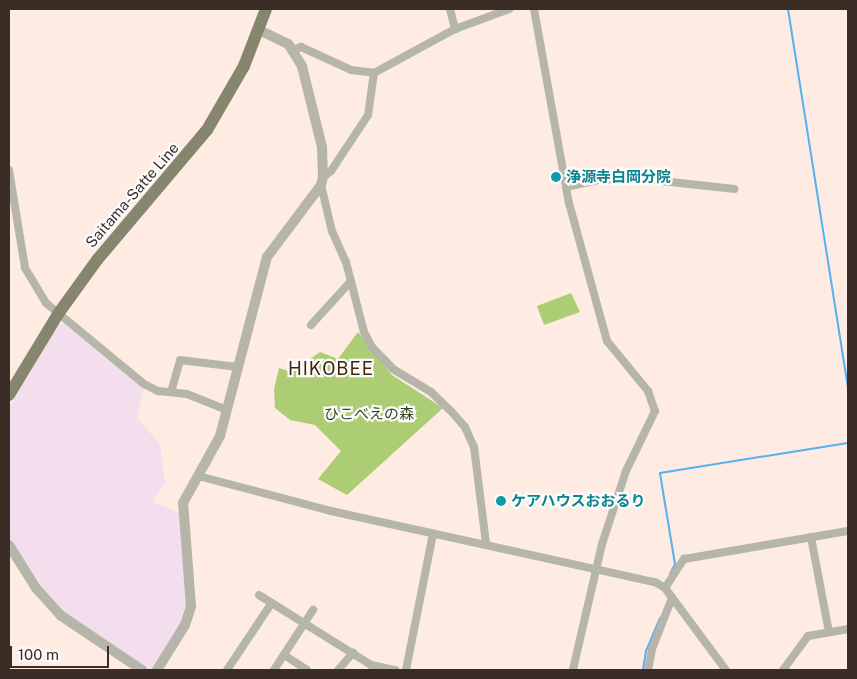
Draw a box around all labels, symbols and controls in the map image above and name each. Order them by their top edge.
street label: Saitama-Satte Line [82,139,182,251]
place label: 浄源寺白岡分院 [566,168,671,186]
marker: 浄源寺白岡分院 [550,171,562,183]
district label: HIKOBEE [287,358,375,380]
park label: ひこべえの森 [324,405,414,423]
place label: ケアハウスおおるり [511,492,646,510]
marker: ケアハウスおおるり [495,495,507,507]
scale bar [12,636,111,668]
text: 100 m [18,646,59,663]

